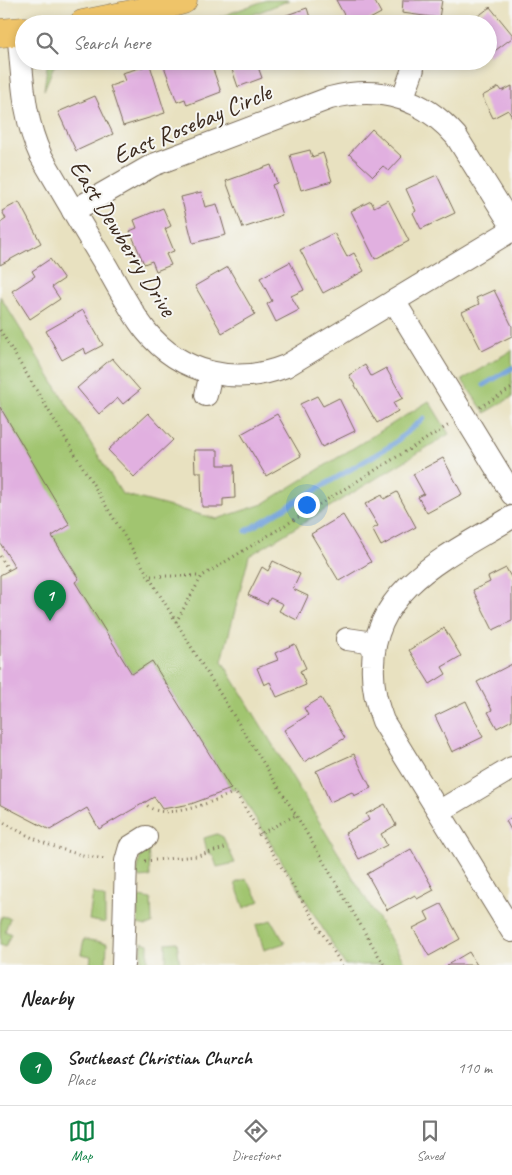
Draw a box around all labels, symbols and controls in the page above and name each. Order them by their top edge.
search box [15,15,497,70]
icon: search [33,29,61,57]
text: Search here [73,31,150,55]
street label: East Rosebay Circle [108,76,278,172]
street label: East Dewberry Drive [62,154,185,324]
your location [294,492,320,518]
pin: 1 [34,580,66,621]
text: Nearby [20,985,73,1011]
text: Southeast Christian Church [67,1046,252,1070]
text: 1 [32,1058,40,1078]
text: 110 m [458,1058,492,1078]
text: Place [67,1070,95,1090]
tab: Map [68,1117,96,1164]
tab: Directions [232,1117,280,1164]
tab: Saved [416,1117,444,1164]

